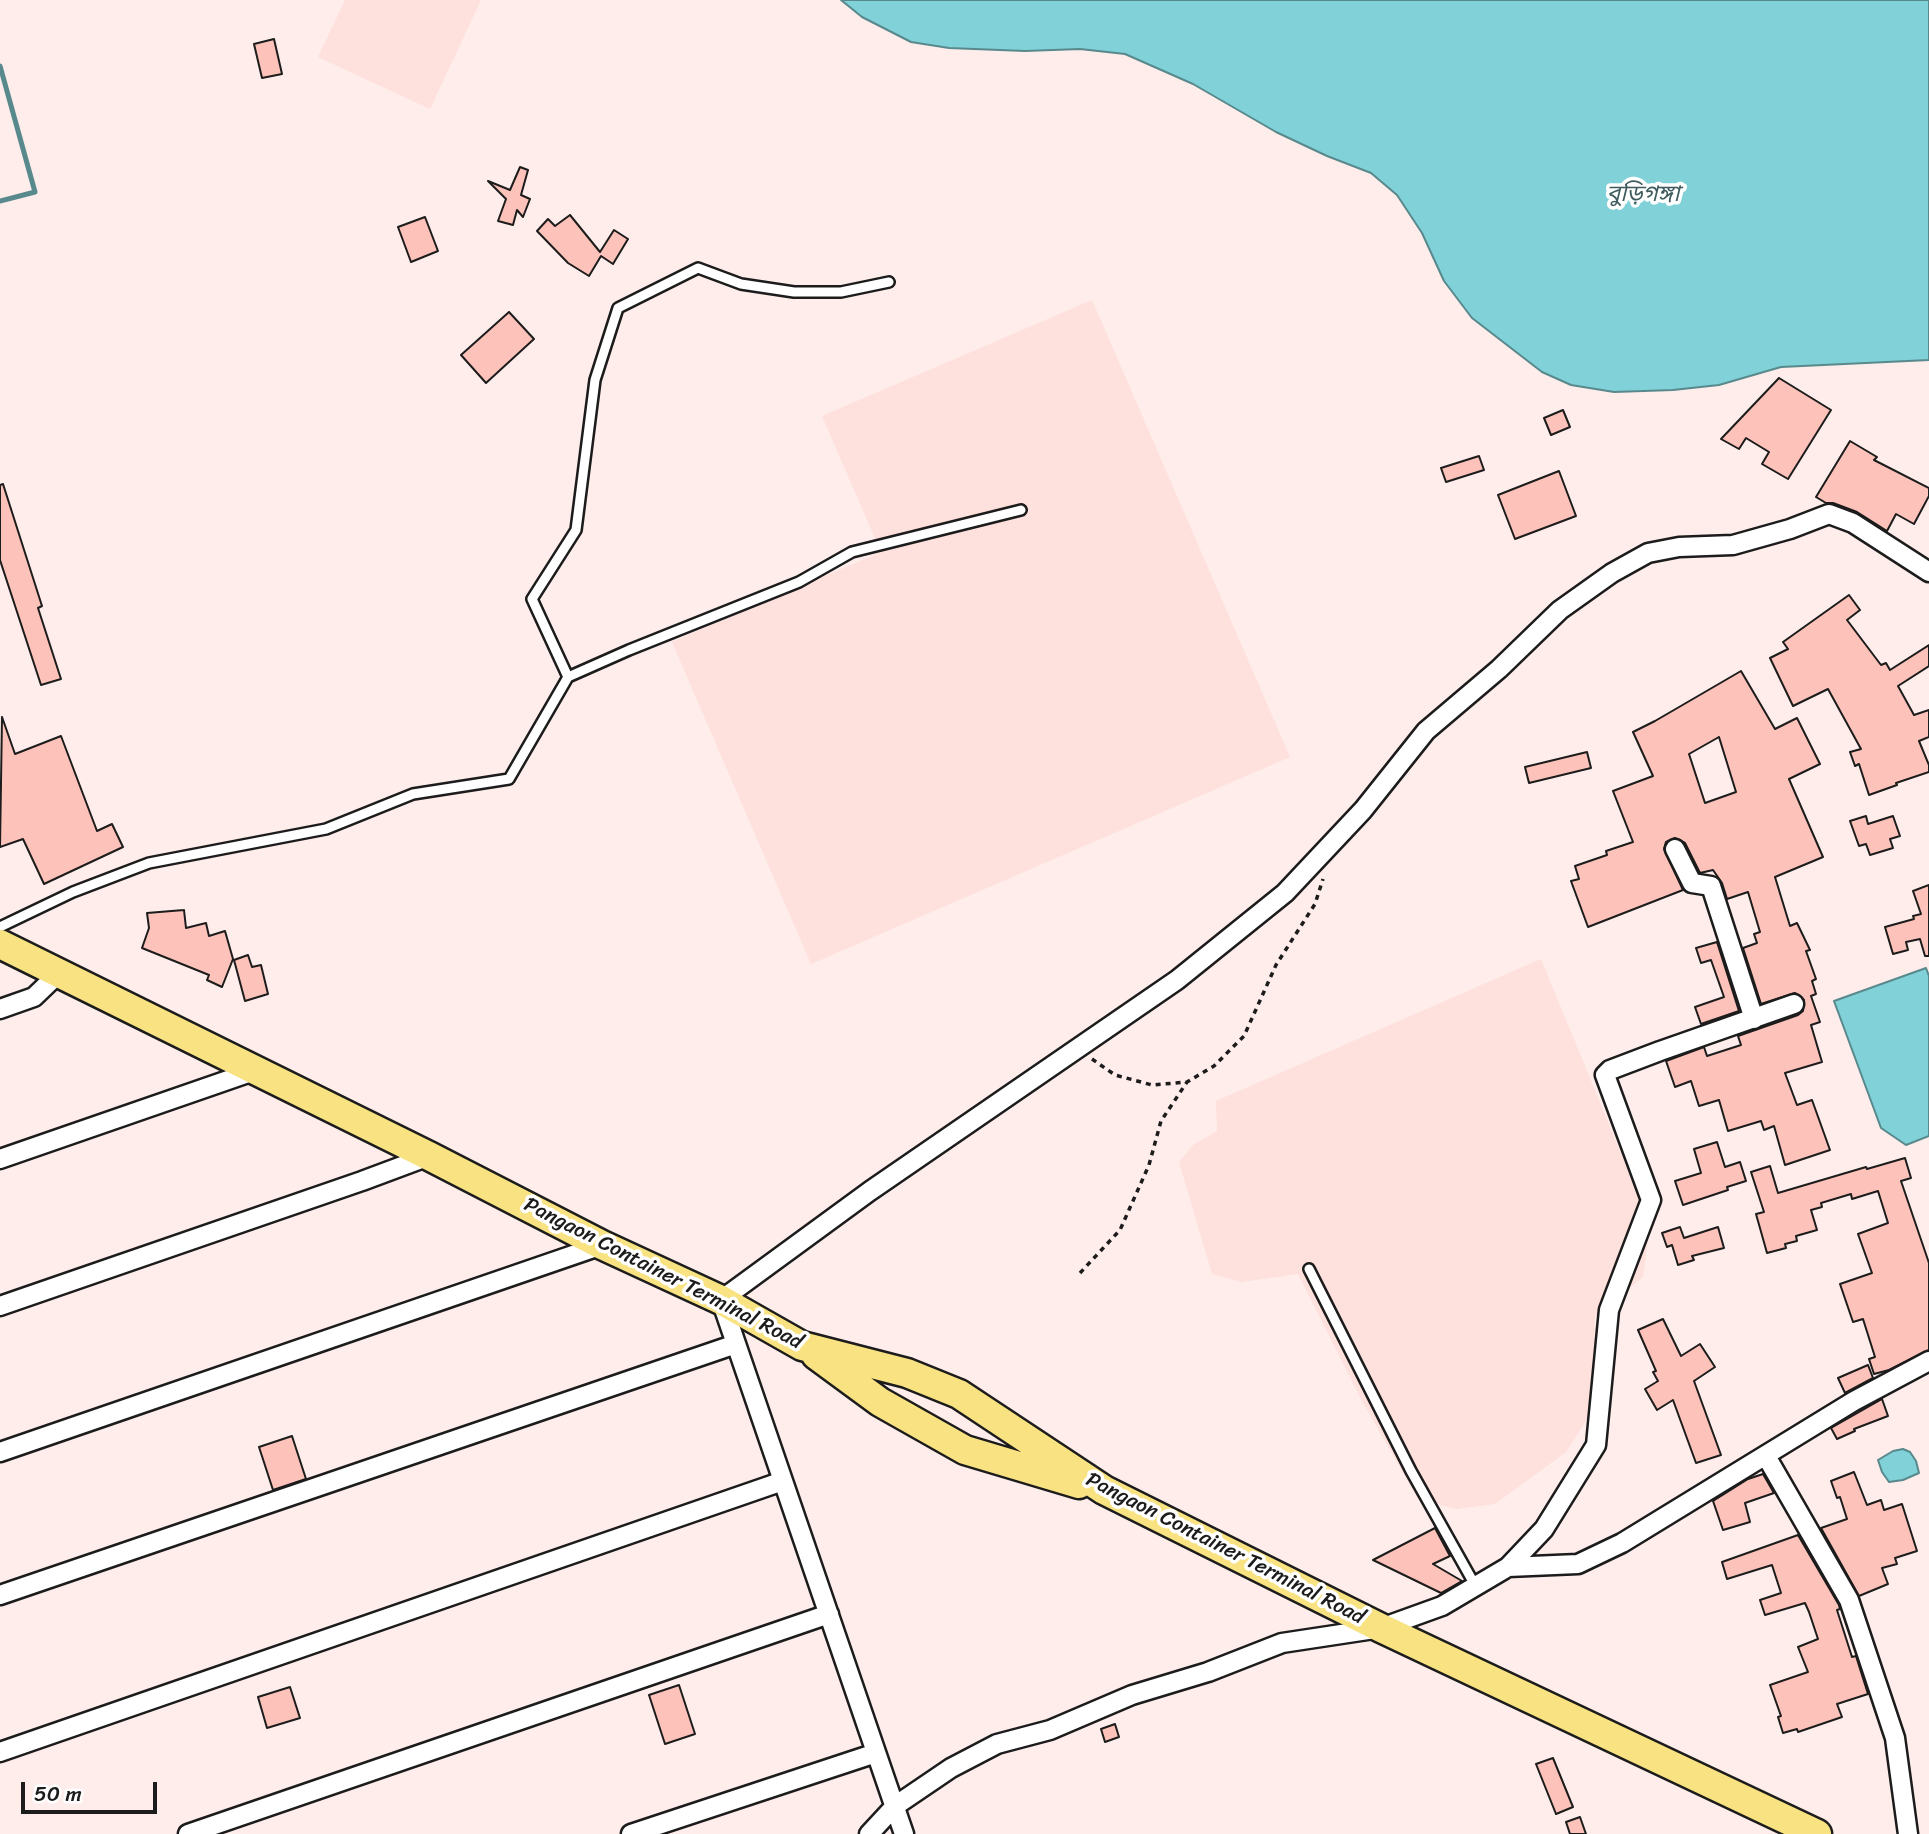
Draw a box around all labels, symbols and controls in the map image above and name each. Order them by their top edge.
water label: বুড়িগঙ্গা [1606,181,1680,209]
street label: Pangaon Container Terminal Road [519,1193,807,1355]
street label: Pangaon Container Terminal Road [1081,1468,1369,1630]
scale bar [24,1768,161,1812]
text: 50 m [34,1775,82,1813]

